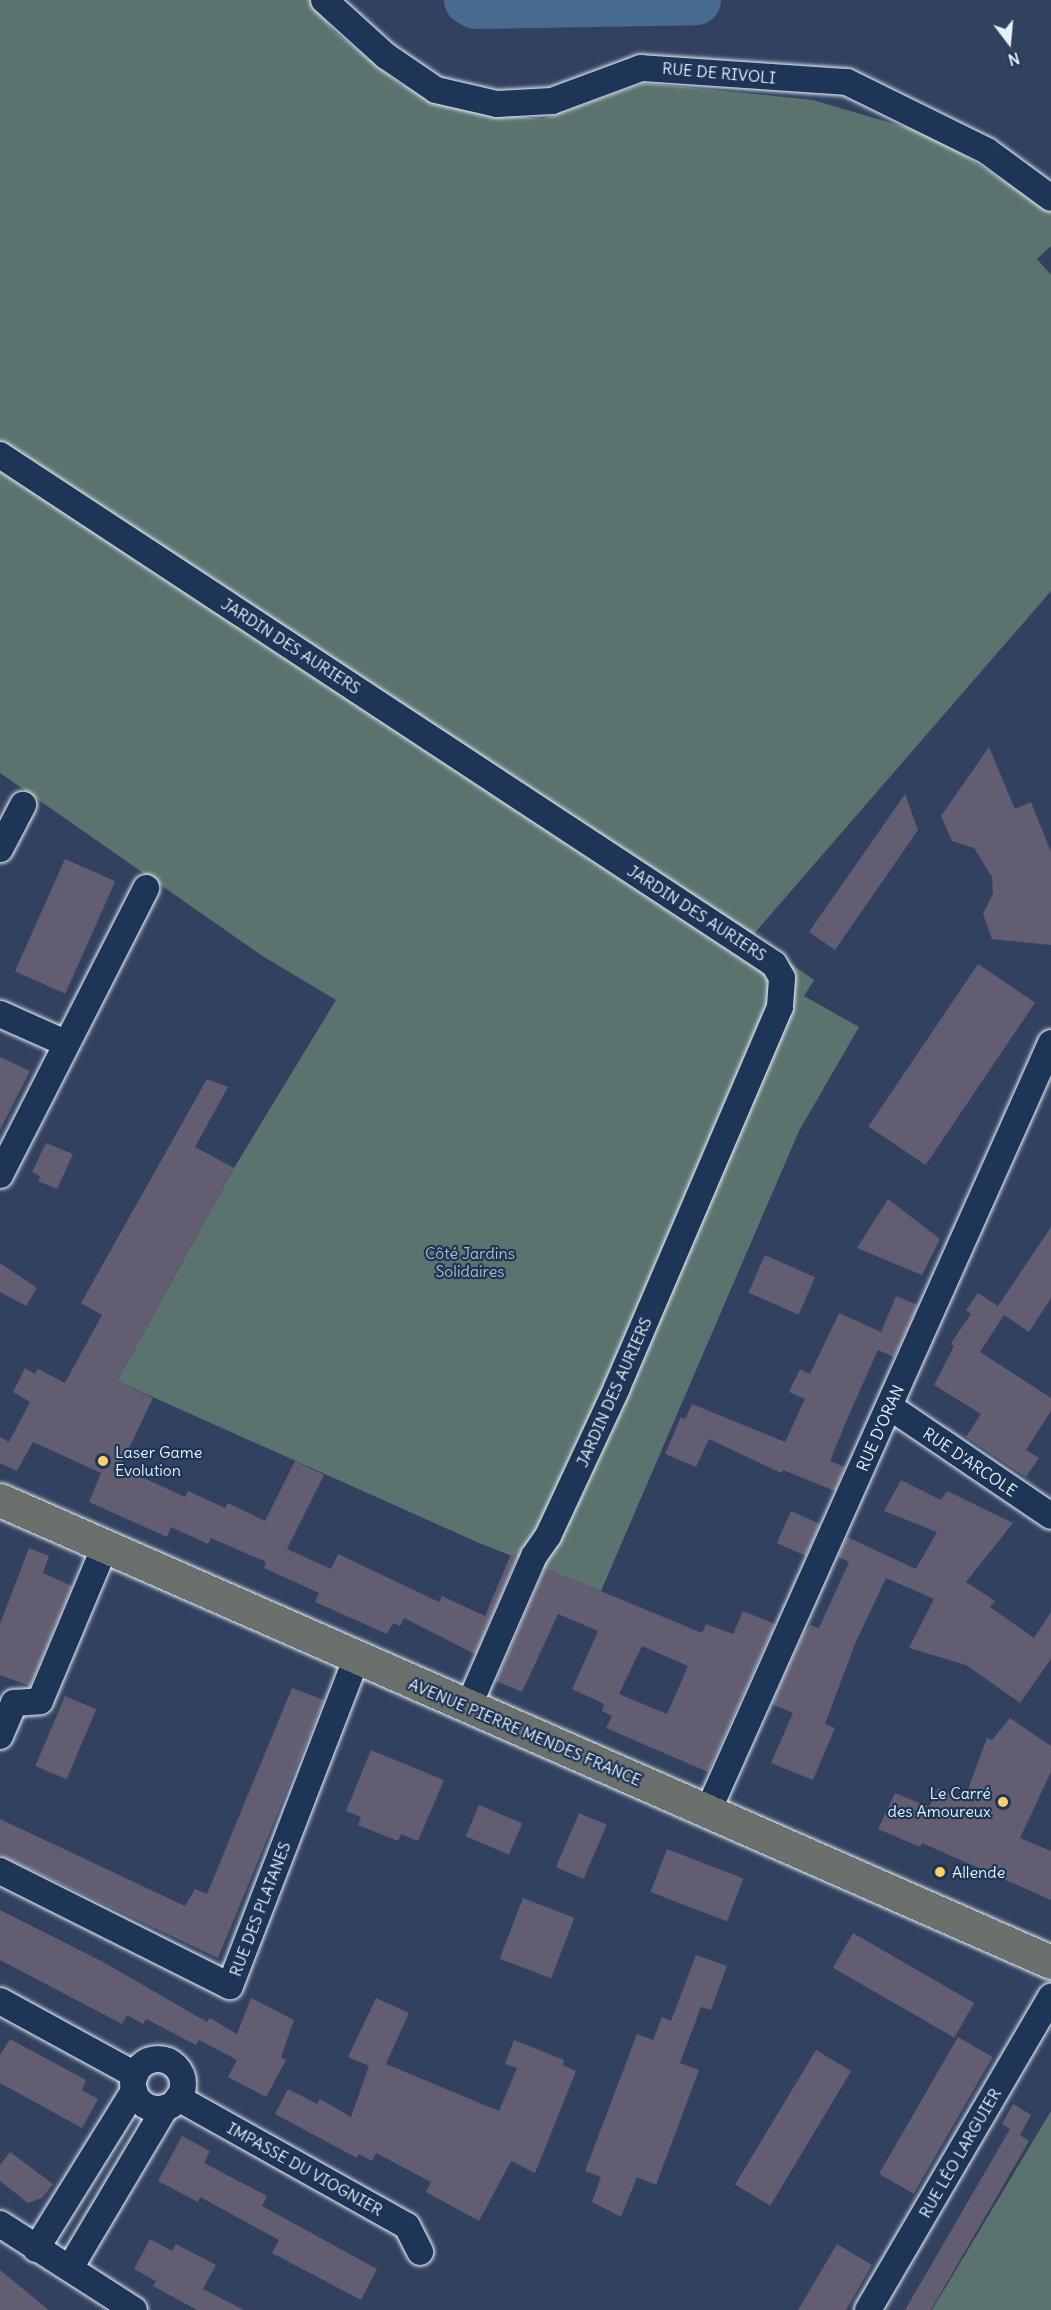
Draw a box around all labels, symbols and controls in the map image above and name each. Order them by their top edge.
north arrow [979,12,1039,72]
text: N [1006,48,1022,70]
street label: RUE DE RIVOLI [661,58,777,88]
street label: JARDIN DES AURIERS [218,594,364,698]
street label: JARDIN DES AURIERS [624,861,770,965]
park label: Côté Jardins Solidaires [425,1243,515,1281]
street label: JARDIN DES AURIERS [572,1314,656,1470]
street label: RUE D'ORAN [852,1382,908,1474]
street label: RUE D'ARCOLE [919,1424,1021,1500]
place label: Laser Game Evolution [115,1442,202,1480]
marker: Laser Game Evolution [96,1454,110,1468]
street label: AVENUE PIERRE MENDES FRANCE [406,1674,644,1790]
place label: Le Carré des Amoureux [887,1783,991,1821]
marker: Le Carré des Amoureux [996,1795,1010,1809]
street label: RUE DES PLATANES [225,1839,295,1979]
place label: Allende [952,1862,1005,1882]
marker: Allende [933,1865,947,1879]
street label: RUE LÉO LARGUIER [915,2085,1005,2221]
street label: IMPASSE DU VIOGNIER [224,2118,386,2220]

